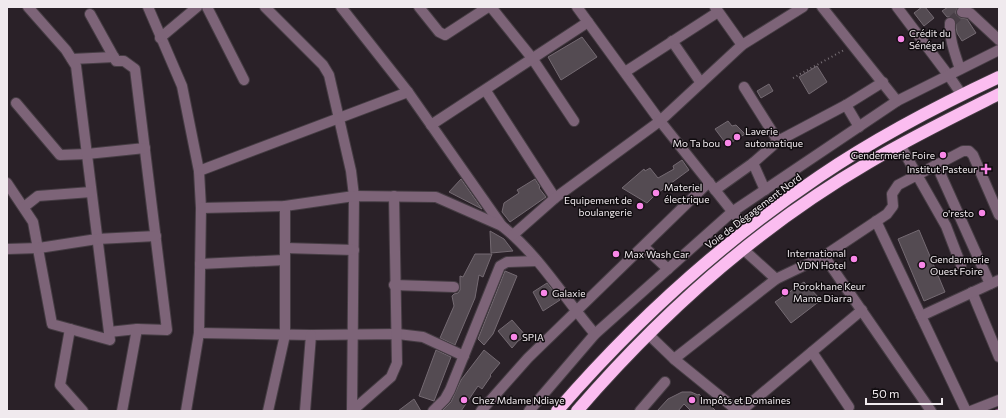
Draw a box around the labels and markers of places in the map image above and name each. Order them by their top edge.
place label: Crédit du Sénégal [909,27,951,51]
marker: Crédit du Sénégal [896,34,906,44]
place label: Laverie automatique [745,125,803,149]
marker: Laverie automatique [732,132,742,142]
place label: Mo Ta bou [672,137,720,149]
marker: Mo Ta bou [723,138,733,148]
place label: Gendermerie Foire [851,149,935,161]
marker: Gendermerie Foire [938,150,948,160]
place label: Institut Pasteur [907,163,977,175]
marker: Institut Pasteur [980,163,992,175]
place label: Materiel électrique [664,181,709,205]
marker: Materiel électrique [651,188,661,198]
place label: Equipement de boulangerie [564,194,632,218]
marker: Equipement de boulangerie [635,201,645,211]
place label: o'resto [942,207,974,219]
marker: o'resto [977,208,987,218]
place label: International VDN Hotel [787,247,846,271]
place label: Max Wash Car [624,248,689,260]
marker: Max Wash Car [611,249,621,259]
place label: Gendarmerie Ouest Foire [930,253,989,277]
marker: International VDN Hotel [849,254,859,264]
marker: Gendarmerie Ouest Foire [917,260,927,270]
place label: Porokhane Keur Mame Diarra [793,280,865,304]
place label: Galaxie [552,287,586,299]
marker: Porokhane Keur Mame Diarra [780,287,790,297]
marker: Galaxie [539,288,549,298]
place label: SPIA [522,331,544,343]
marker: SPIA [509,332,519,342]
place label: Chez Mdame Ndiaye [472,394,564,406]
place label: Impôts et Domaines [700,394,791,406]
marker: Chez Mdame Ndiaye [459,395,469,405]
marker: Impôts et Domaines [687,395,697,405]

